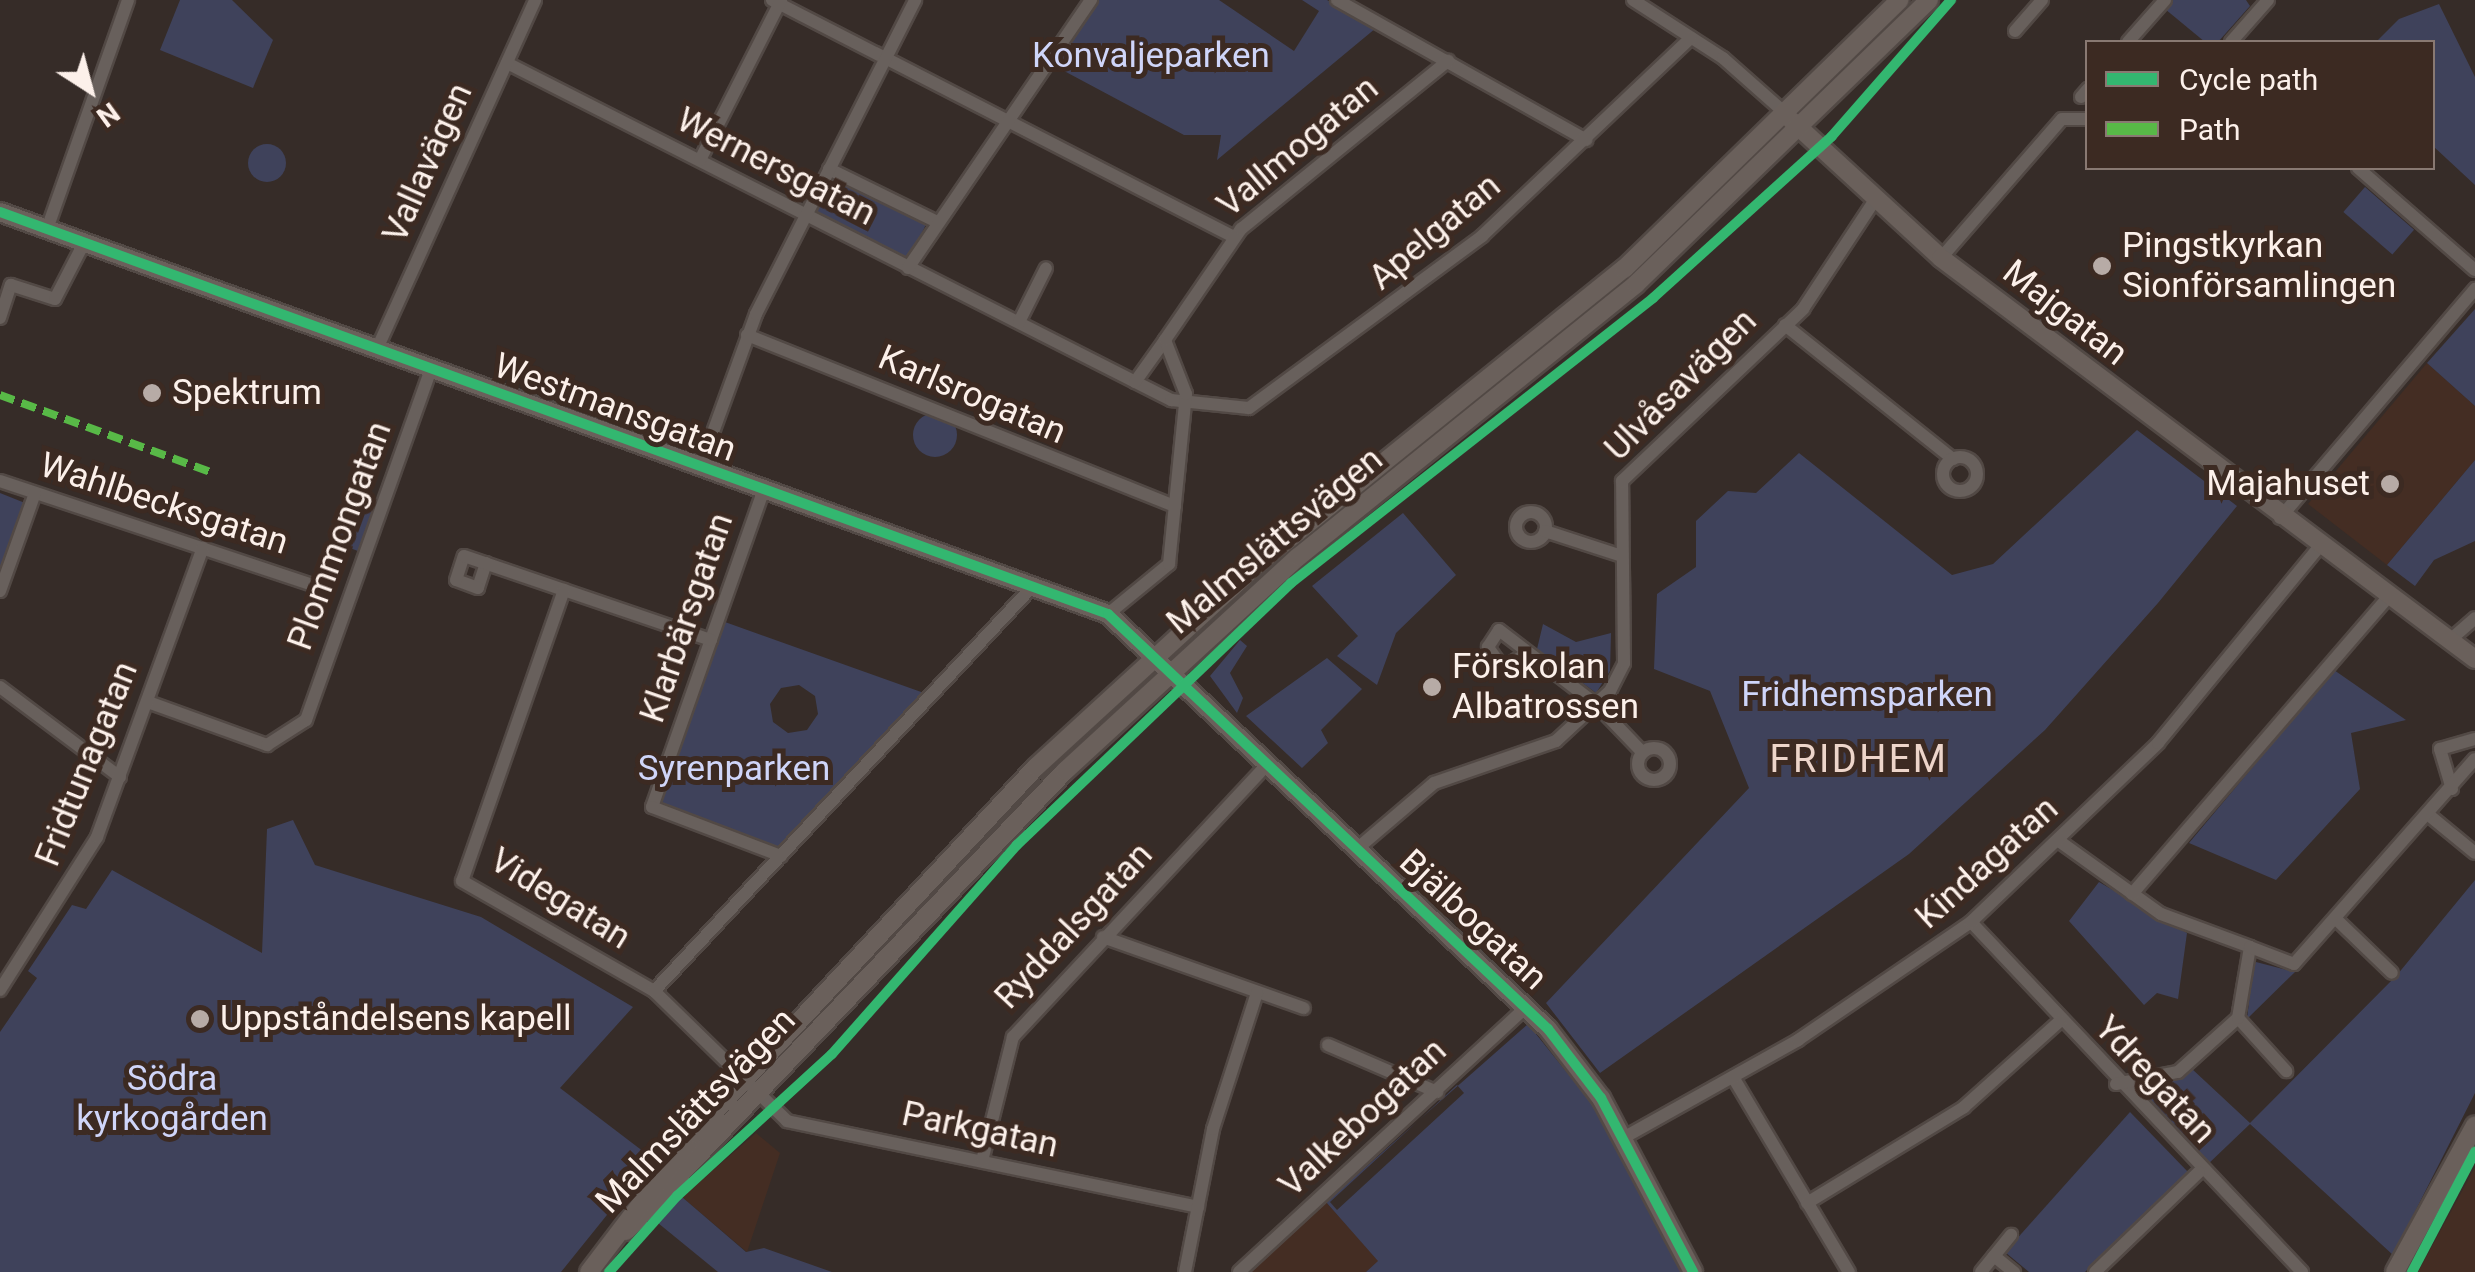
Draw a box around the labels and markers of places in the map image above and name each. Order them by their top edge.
place label: Pingstkyrkan Sionförsamlingen [2122,225,2396,307]
marker: Pingstkyrkan Sionförsamlingen [2091,255,2113,277]
place label: Spektrum [172,372,322,414]
marker: Spektrum [141,382,163,404]
place label: Majahuset [2206,463,2370,505]
marker: Majahuset [2379,473,2401,495]
place label: Förskolan Albatrossen [1452,646,1639,728]
marker: Förskolan Albatrossen [1421,676,1443,698]
place label: Uppståndelsens kapell [220,998,571,1040]
marker: Uppståndelsens kapell [189,1008,211,1030]

